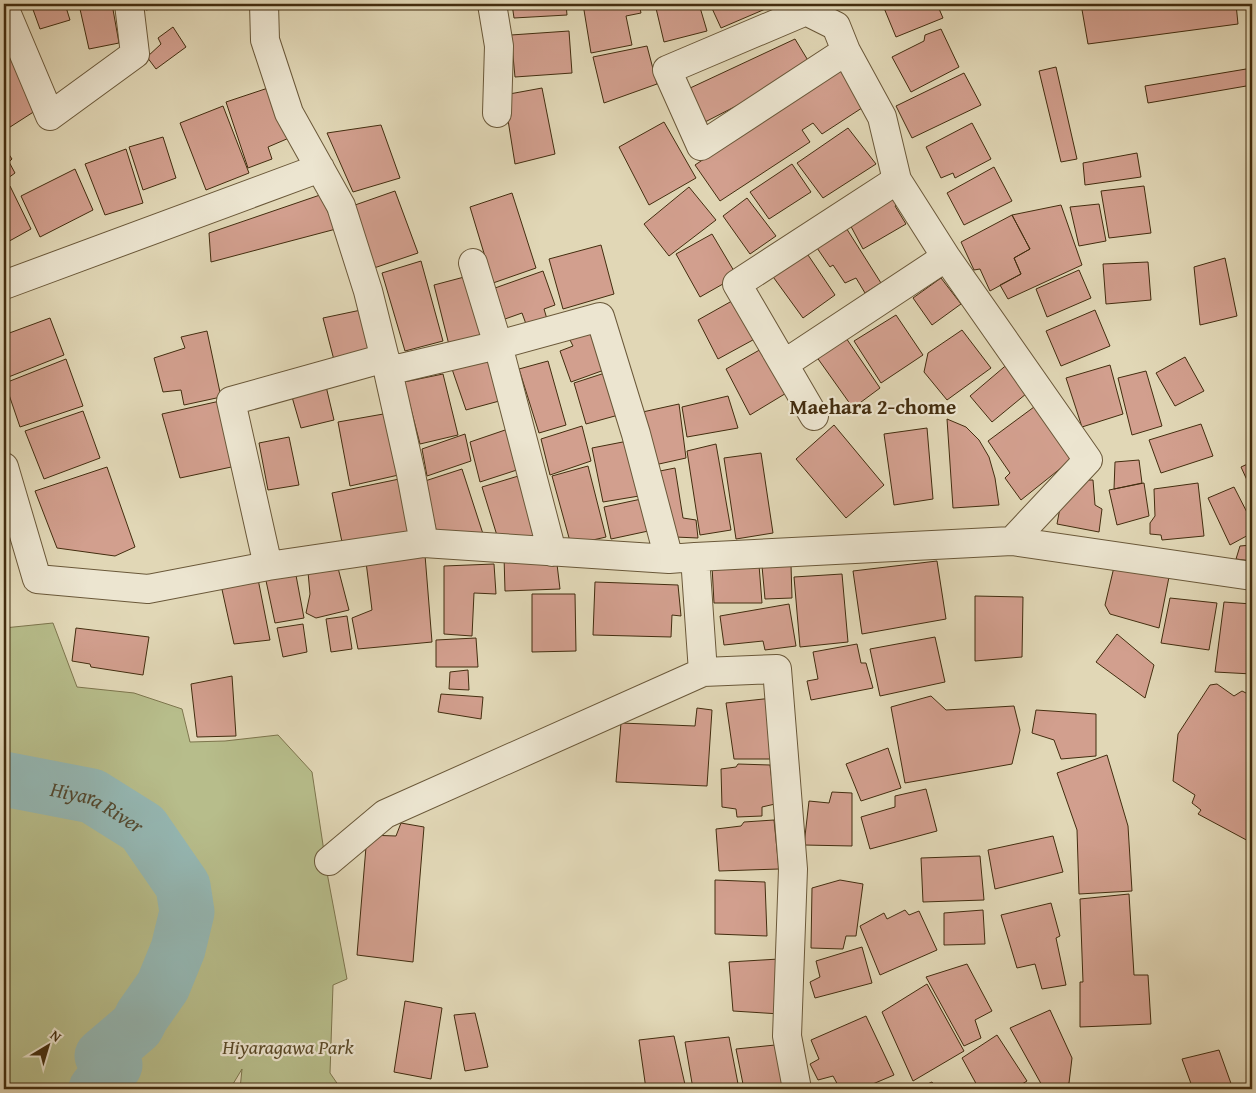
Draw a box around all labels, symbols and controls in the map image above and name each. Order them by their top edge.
district label: Maehara 2-chome [790,391,956,422]
water label: Hiyara River [47,773,151,841]
north arrow [22,1020,72,1070]
text: N [46,1025,66,1047]
park label: Hiyaragawa Park [221,1032,355,1061]

